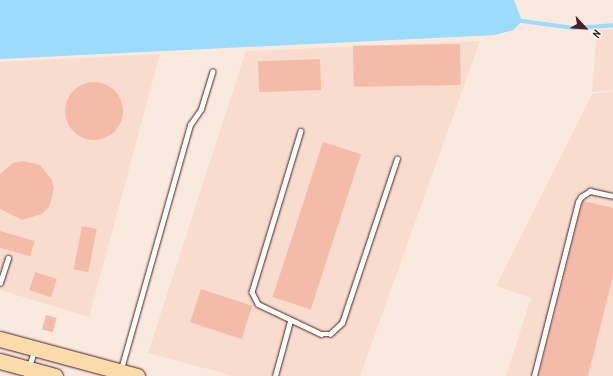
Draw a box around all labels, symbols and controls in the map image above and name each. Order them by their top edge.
north arrow [565,8,605,48]
text: N [586,26,605,40]

